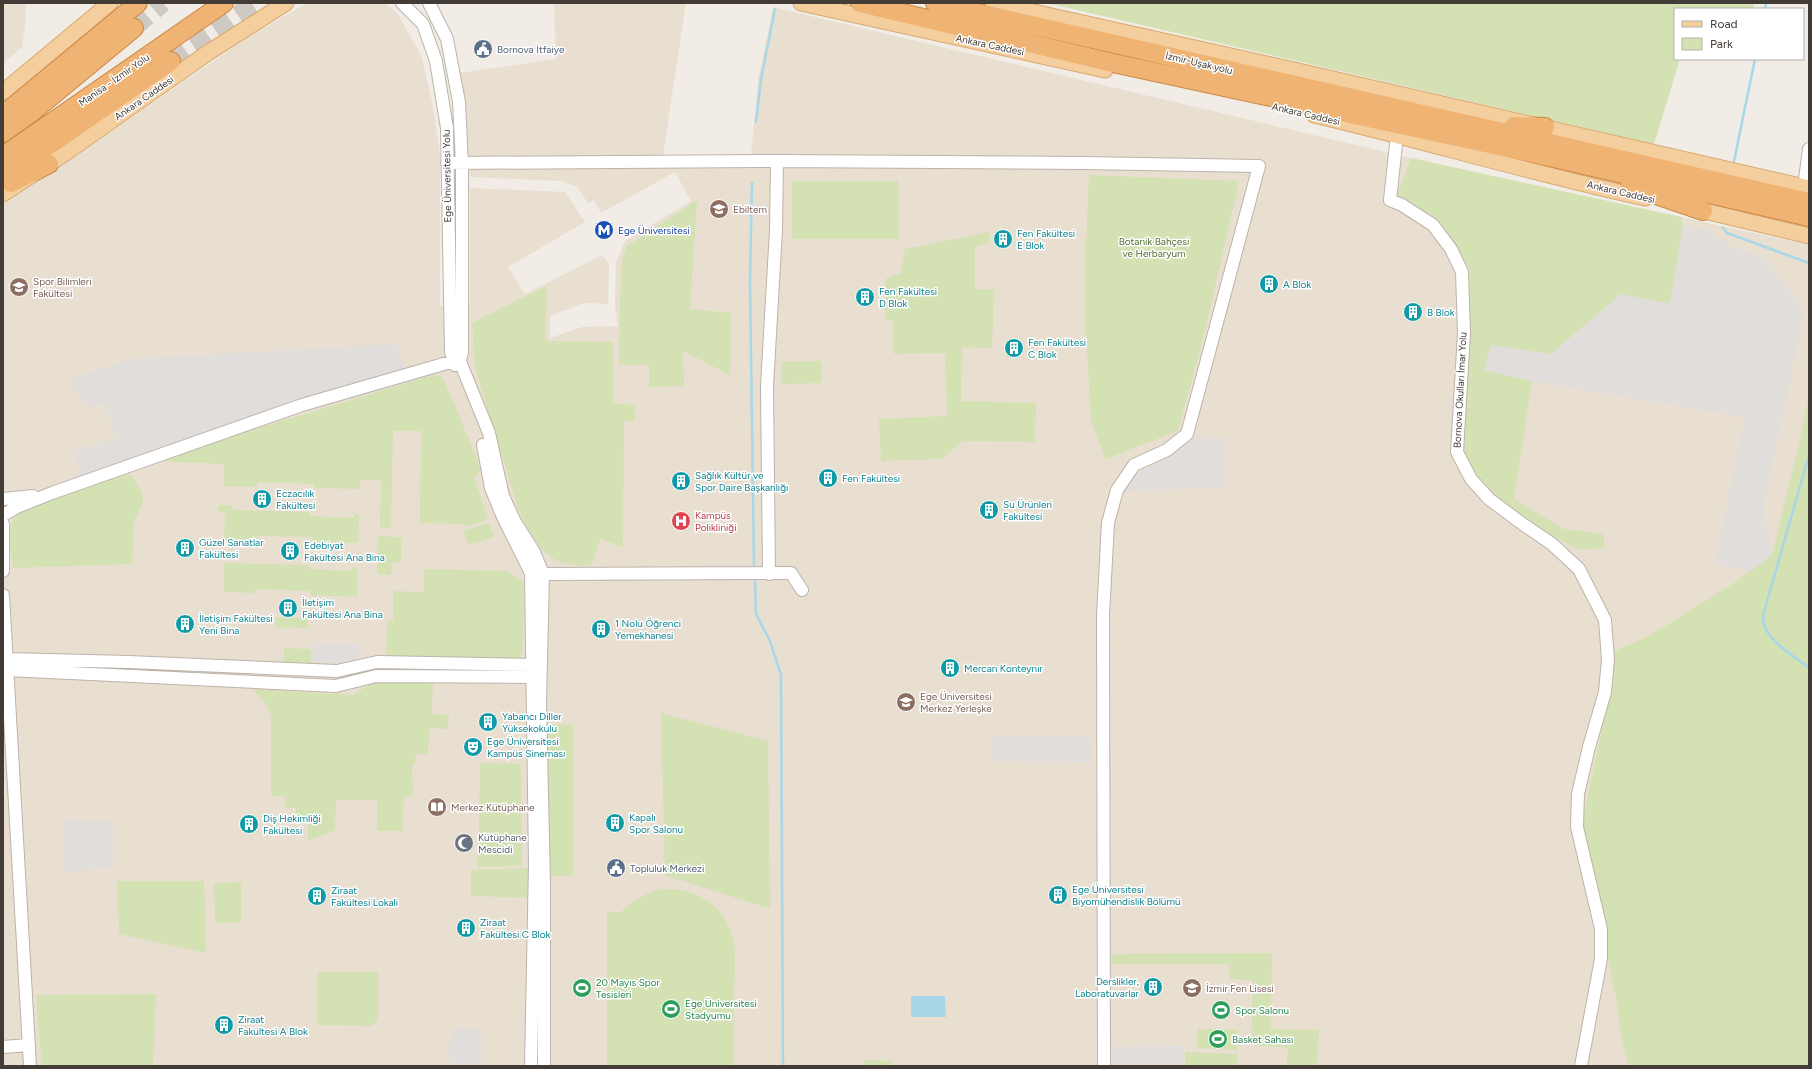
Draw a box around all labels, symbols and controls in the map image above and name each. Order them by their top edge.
legend [1674,8,1804,60]
text: Road [1710,17,1738,31]
street label: Ankara Caddesi [955,31,1025,59]
text: Park [1710,37,1733,51]
public building icon: Bornova İtfaiye [472,38,494,60]
place label: Bornova İtfaiye [497,43,565,56]
street label: İzmir-Uşak yolu [1164,49,1234,77]
street label: Manisa - İzmir Yolu [76,51,152,109]
street label: Ankara Caddesi [112,73,176,123]
street label: Ankara Caddesi [1271,100,1341,128]
street label: Ege Üniversitesi Yolu [440,129,454,223]
street label: Ankara Caddesi [1586,178,1656,206]
school or university icon: Ebiltem [708,198,730,220]
place label: Ebiltem [733,203,767,216]
metro station icon: Ege Üniversitesi [593,219,615,241]
place label: Ege Üniversitesi [618,224,690,237]
place label: Fen Fakültesi E Blok [1017,227,1075,252]
building icon: Fen Fakültesi E Blok [992,228,1014,250]
park label: Botanik Bahçesi ve Herbaryum [1119,235,1189,260]
building icon: A Blok [1258,273,1280,295]
place label: Spor Bilimleri Fakültesi [33,275,92,300]
school or university icon: Spor Bilimleri Fakültesi [8,276,30,298]
place label: A Blok [1283,278,1311,291]
place label: Fen Fakültesi D Blok [879,285,937,310]
building icon: Fen Fakültesi D Blok [854,286,876,308]
building icon: B Blok [1402,301,1424,323]
place label: B Blok [1427,306,1455,319]
street label: Bornova Okulları İmar Yolu [1450,332,1470,448]
place label: Fen Fakültesi C Blok [1028,336,1086,361]
building icon: Fen Fakültesi C Blok [1003,337,1025,359]
building icon: Fen Fakültesi [817,467,839,489]
place label: Sağlık Kültür ve Spor Daire Başkanlığı [695,469,788,494]
building icon: Sağlık Kültür ve Spor Daire Başkanlığı [670,470,692,492]
place label: Fen Fakültesi [842,472,900,485]
place label: Eczacılık Fakültesi [276,487,315,512]
building icon: Eczacılık Fakültesi [251,488,273,510]
place label: Su Ürünleri Fakültesi [1003,498,1052,523]
building icon: Su Ürünleri Fakültesi [978,499,1000,521]
place label: Kampüs Polikliniği [695,509,736,534]
hospital icon: Kampüs Polikliniği [670,510,692,532]
place label: Güzel Sanatlar Fakültesi [199,536,264,561]
building icon: Güzel Sanatlar Fakültesi [174,537,196,559]
place label: Edebiyat Fakültesi Ana Bina [304,539,385,564]
building icon: Edebiyat Fakültesi Ana Bina [279,540,301,562]
place label: İletişim Fakültesi Ana Bina [302,596,383,621]
building icon: İletişim Fakültesi Ana Bina [277,597,299,619]
place label: İletişim Fakültesi Yeni Bina [199,612,273,637]
building icon: İletişim Fakültesi Yeni Bina [174,613,196,635]
place label: 1 Nolu Öğrenci Yemekhanesi [615,617,681,642]
building icon: 1 Nolu Öğrenci Yemekhanesi [590,618,612,640]
building icon: Mercan Konteynır [939,657,961,679]
place label: Mercan Konteynır [964,662,1043,675]
place label: Ege Üniversitesi Merkez Yerleşke [920,690,992,715]
school or university icon: Ege Üniversitesi Merkez Yerleşke [895,691,917,713]
place label: Yabancı Diller Yüksekokulu [502,710,562,735]
building icon: Yabancı Diller Yüksekokulu [477,711,499,733]
place label: Ege Üniversitesi Kampüs Sineması [487,735,565,760]
theatre icon: Ege Üniversitesi Kampüs Sineması [462,736,484,758]
library icon: Merkez Kütüphane [426,796,448,818]
place label: Merkez Kütüphane [451,801,535,814]
place label: Kapalı Spor Salonu [629,811,683,836]
place label: Diş Hekimliği Fakültesi [263,812,321,837]
building icon: Kapalı Spor Salonu [604,812,626,834]
building icon: Diş Hekimliği Fakültesi [238,813,260,835]
place label: Kütüphane Mescidi [478,831,527,856]
mosque icon: Kütüphane Mescidi [453,832,475,854]
public building icon: Topluluk Merkezi [605,857,627,879]
place label: Topluluk Merkezi [630,862,704,875]
place label: Ege Üniversitesi Biyomühendislik Bölümü [1072,883,1181,908]
place label: Ziraat Fakültesi Lokali [331,884,398,909]
building icon: Ege Üniversitesi Biyomühendislik Bölümü [1047,884,1069,906]
building icon: Ziraat Fakültesi Lokali [306,885,328,907]
place label: Ziraat Fakültesi C Blok [480,916,551,941]
building icon: Ziraat Fakültesi C Blok [455,917,477,939]
place label: Derslikler, Laboratuvarlar [1075,975,1140,1000]
place label: 20 Mayıs Spor Tesisleri [596,976,661,1001]
building icon: Derslikler, Laboratuvarlar [1142,976,1164,998]
sports icon: 20 Mayıs Spor Tesisleri [571,977,593,999]
school or university icon: İzmir Fen Lisesi [1181,977,1203,999]
place label: İzmir Fen Lisesi [1206,982,1274,995]
place label: Ege Üniversitesi Stadyumu [685,997,757,1022]
sports icon: Ege Üniversitesi Stadyumu [660,998,682,1020]
sports icon: Spor Salonu [1210,999,1232,1021]
place label: Spor Salonu [1235,1004,1289,1017]
place label: Ziraat Fakültesi A Blok [238,1013,308,1038]
building icon: Ziraat Fakültesi A Blok [213,1014,235,1036]
sports icon: Basket Sahası [1207,1028,1229,1050]
place label: Basket Sahası [1232,1033,1293,1046]

